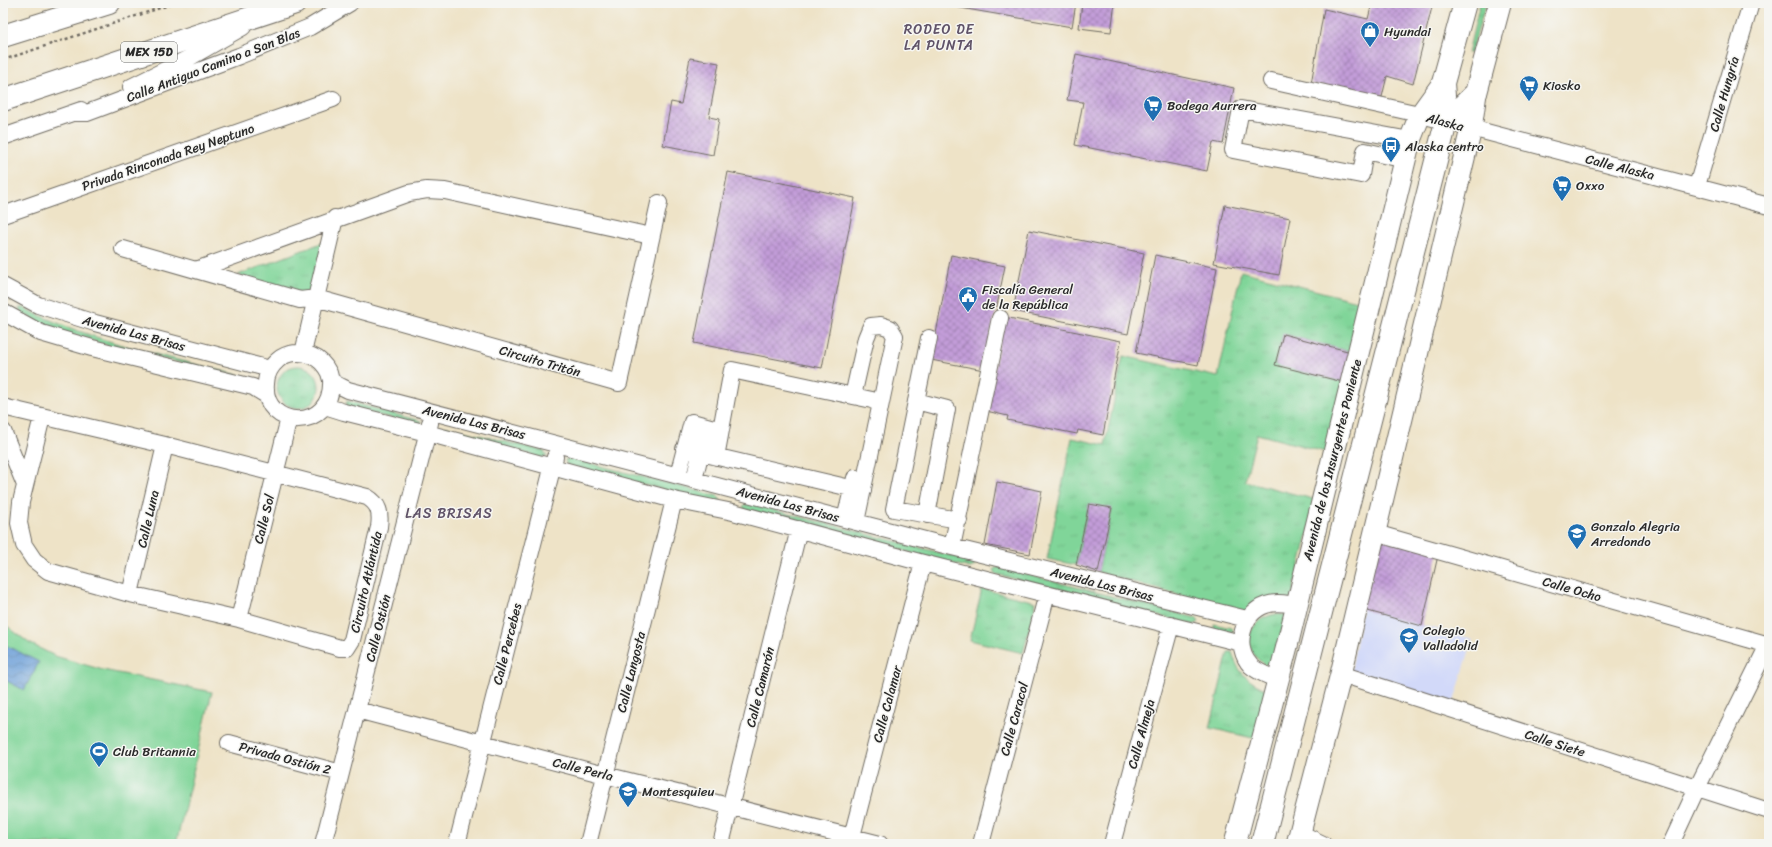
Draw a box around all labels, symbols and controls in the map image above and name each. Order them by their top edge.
district label: RODEO DE LA PUNTA [904,17,975,58]
shop icon: Hyundai [1359,20,1381,48]
place label: Hyundai [1384,20,1431,43]
street label: Calle Antiguo Camino a San Blas [123,21,304,109]
road number: MEX 15D [121,42,177,62]
street label: Calle Hungría [1702,53,1746,134]
supermarket icon: Kiosko [1518,74,1540,102]
place label: Kiosko [1543,74,1581,97]
supermarket icon: Bodega Aurrera [1142,94,1164,122]
place label: Bodega Aurrera [1167,94,1257,117]
street label: Alaska [1423,106,1467,138]
street label: Privada Rinconada Rey Neptuno [79,116,258,197]
bus stop icon: Alaska centro [1380,135,1402,163]
place label: Alaska centro [1404,135,1484,158]
street label: Calle Alaska [1583,147,1657,187]
supermarket icon: Oxxo [1551,174,1573,202]
place label: Oxxo [1576,174,1605,197]
place label: Fiscalía General de la República [982,278,1073,316]
public building icon: Fiscalía General de la República [957,285,979,313]
street label: Avenida Las Brisas [79,308,189,358]
street label: Circuito Tritón [497,338,583,384]
street label: Avenida de los Insurgentes Poniente [1296,357,1368,564]
street label: Avenida Las Brisas [419,398,529,446]
street label: Avenida Las Brisas [733,479,843,529]
street label: Calle Luna [130,487,166,550]
street label: Calle Sol [247,491,281,546]
district label: LAS BRISAS [405,501,493,526]
place label: Gonzalo Alegria Arredondo [1590,515,1680,553]
school or university icon: Gonzalo Alegria Arredondo [1566,522,1588,550]
street label: Circuito Atlántida [343,529,389,635]
street label: Avenida Las Brisas [1047,560,1157,608]
street label: Calle Ocho [1540,570,1605,609]
street label: Calle Ostión [359,592,397,664]
street label: Calle Percebes [486,600,528,687]
place label: Colegio Valladolid [1423,619,1479,657]
school or university icon: Colegio Valladolid [1398,626,1420,654]
street label: Calle Langosta [610,629,652,715]
street label: Calle Camarón [739,644,781,730]
street label: Calle Calamar [866,662,908,745]
street label: Calle Caracol [993,679,1035,758]
street label: Calle Almeja [1121,696,1161,771]
street label: Calle Siete [1522,722,1589,764]
street label: Privada Ostión 2 [236,735,334,781]
sports icon: Club Britannia [88,740,110,768]
place label: Club Britannia [113,740,196,763]
street label: Calle Perla [550,750,616,788]
school or university icon: Montesquieu [617,780,639,808]
place label: Montesquieu [642,780,714,803]

